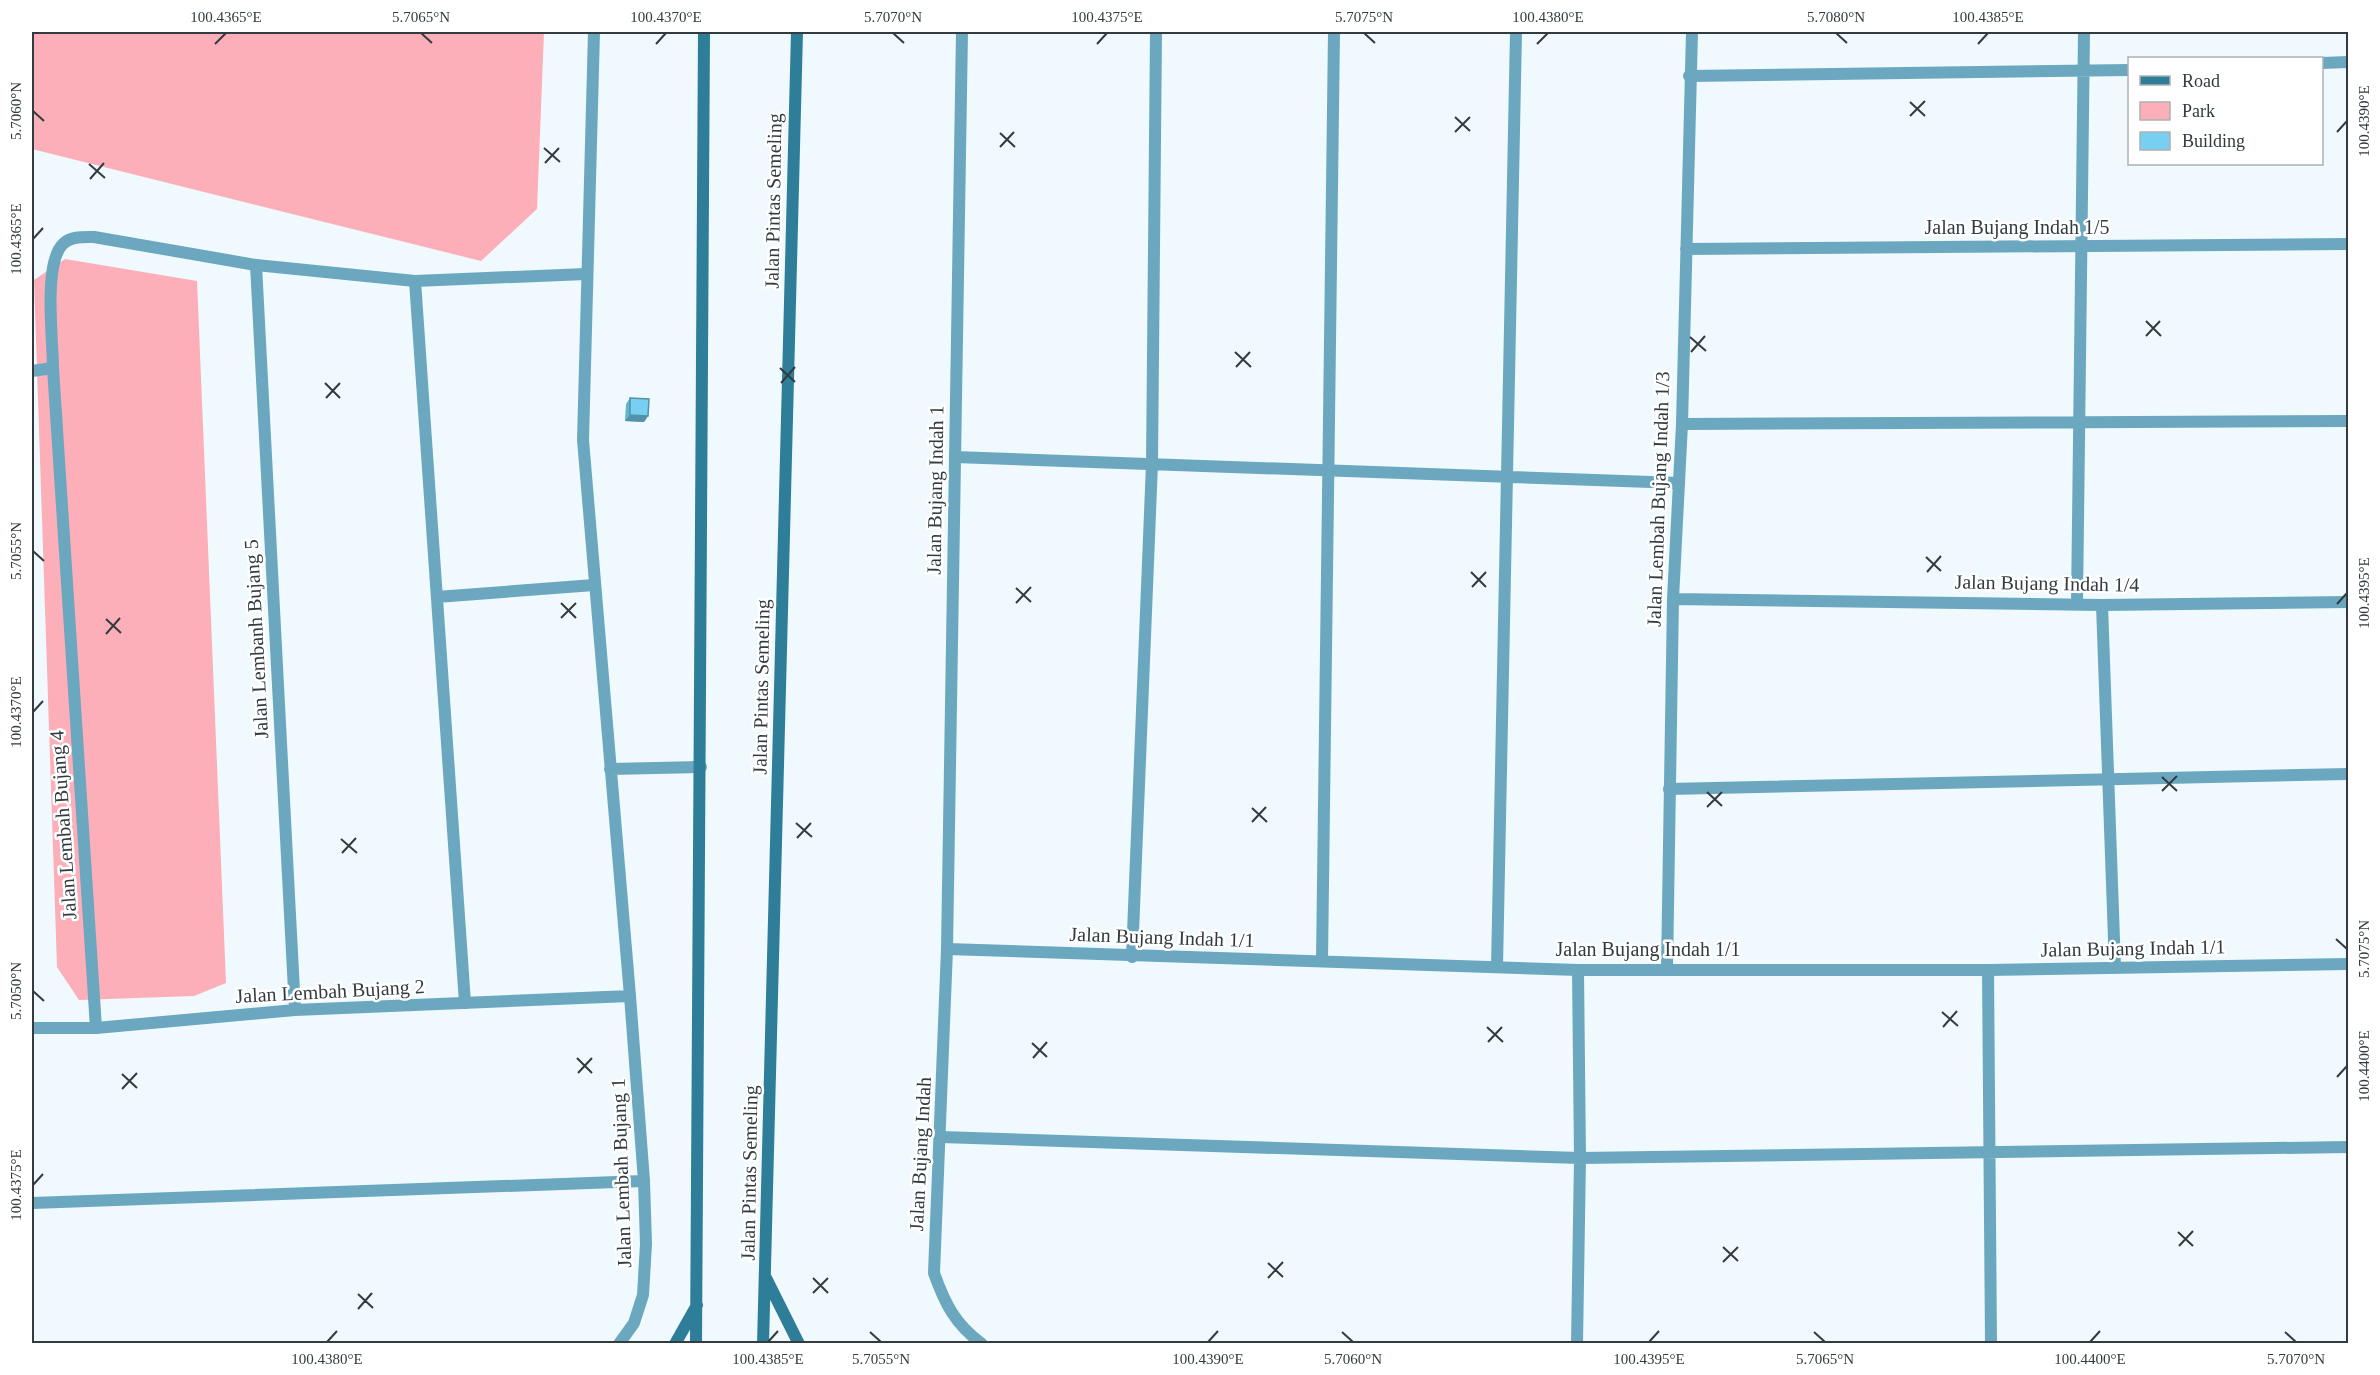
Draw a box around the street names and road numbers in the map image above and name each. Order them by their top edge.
street label: Jalan Pintas Semeling [760,113,787,289]
street label: Jalan Bujang Indah 1/5 [1925,216,2109,239]
street label: Jalan Lembah Bujang Indah 1/3 [1643,371,1674,627]
street label: Jalan Bujang Indah 1 [923,405,948,575]
street label: Jalan Lembanh Bujang 5 [240,539,273,739]
street label: Jalan Bujang Indah 1/4 [1954,570,2140,597]
street label: Jalan Pintas Semeling [748,599,775,775]
street label: Jalan Lembah Bujang 4 [45,730,82,920]
street label: Jalan Bujang Indah 1/1 [1069,923,1255,952]
street label: Jalan Bujang Indah 1/1 [2040,935,2226,962]
street label: Jalan Bujang Indah 1/1 [1556,938,1740,961]
street label: Jalan Lembah Bujang 2 [235,975,425,1008]
street label: Jalan Bujang Indah [905,1076,936,1232]
street label: Jalan Lembah Bujang 1 [607,1078,636,1268]
street label: Jalan Pintas Semeling [736,1085,763,1261]

